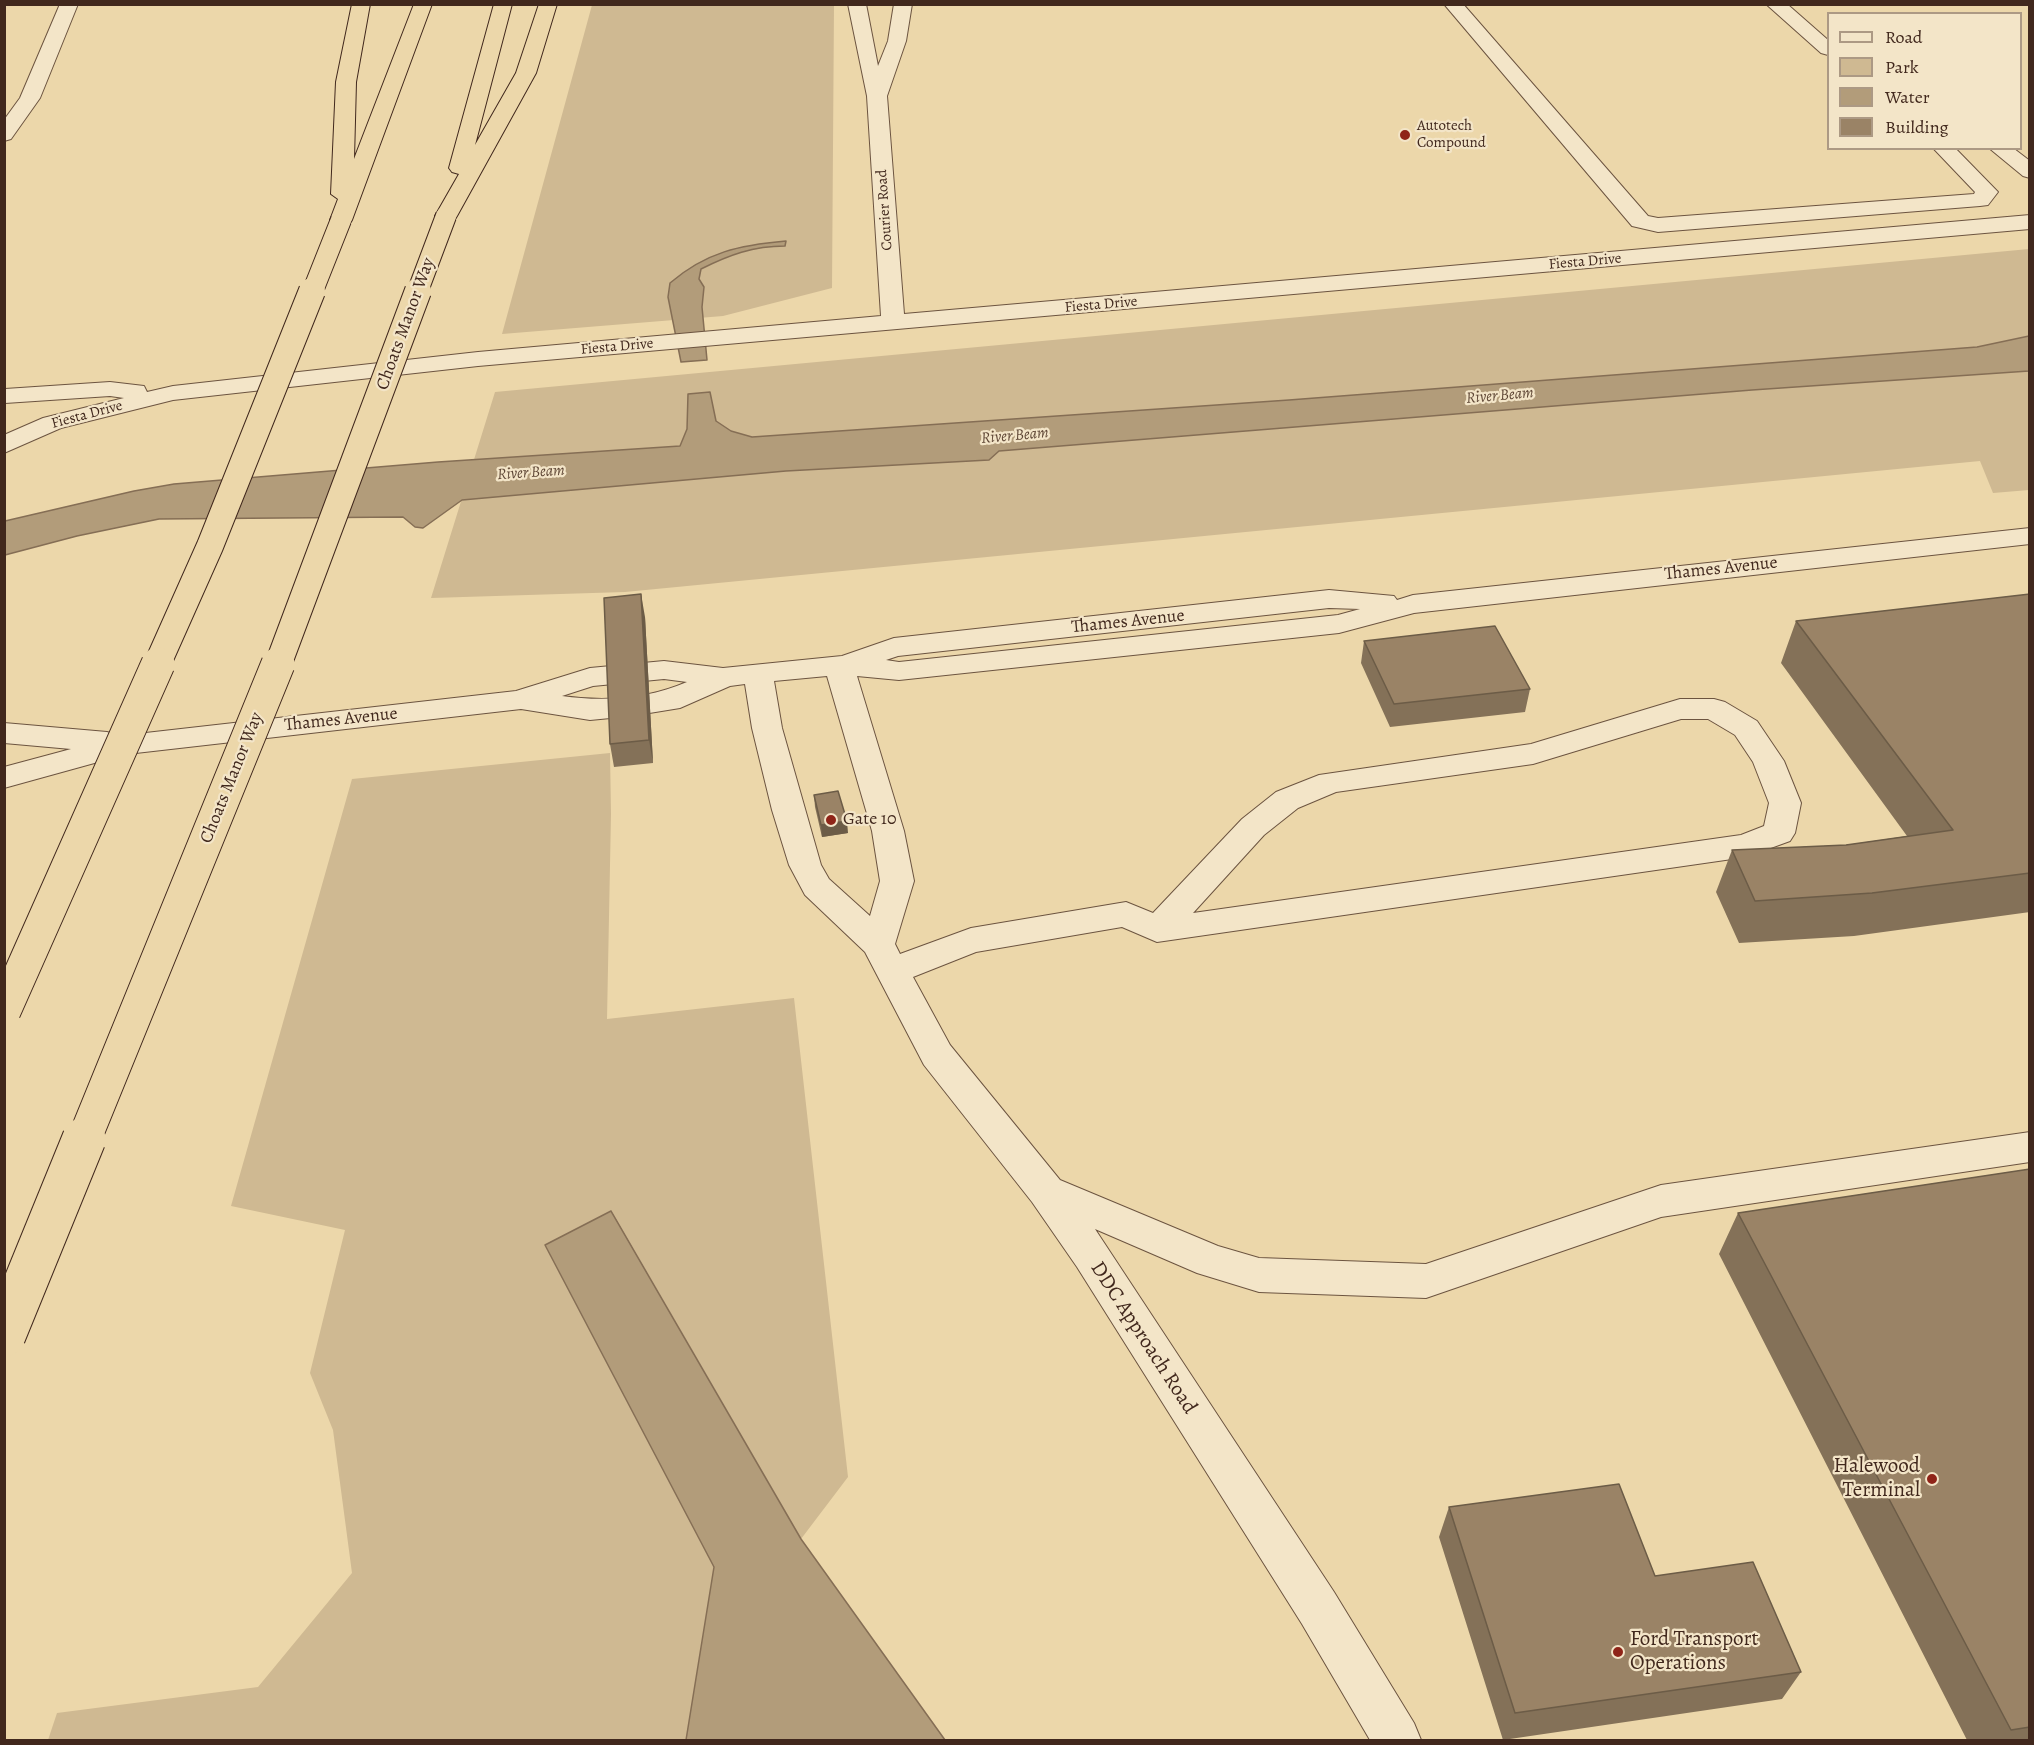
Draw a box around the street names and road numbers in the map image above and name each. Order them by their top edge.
street label: Courier Road [873,169,897,251]
street label: Fiesta Drive [1548,250,1622,274]
street label: Choats Manor Way [372,255,440,393]
street label: Fiesta Drive [1064,293,1138,317]
street label: Fiesta Drive [580,335,654,359]
street label: Fiesta Drive [49,397,125,433]
street label: Thames Avenue [1663,552,1779,586]
street label: Thames Avenue [1070,605,1186,639]
street label: Thames Avenue [283,703,399,737]
street label: Choats Manor Way [196,709,268,847]
street label: DDC Approach Road [1084,1257,1202,1419]

